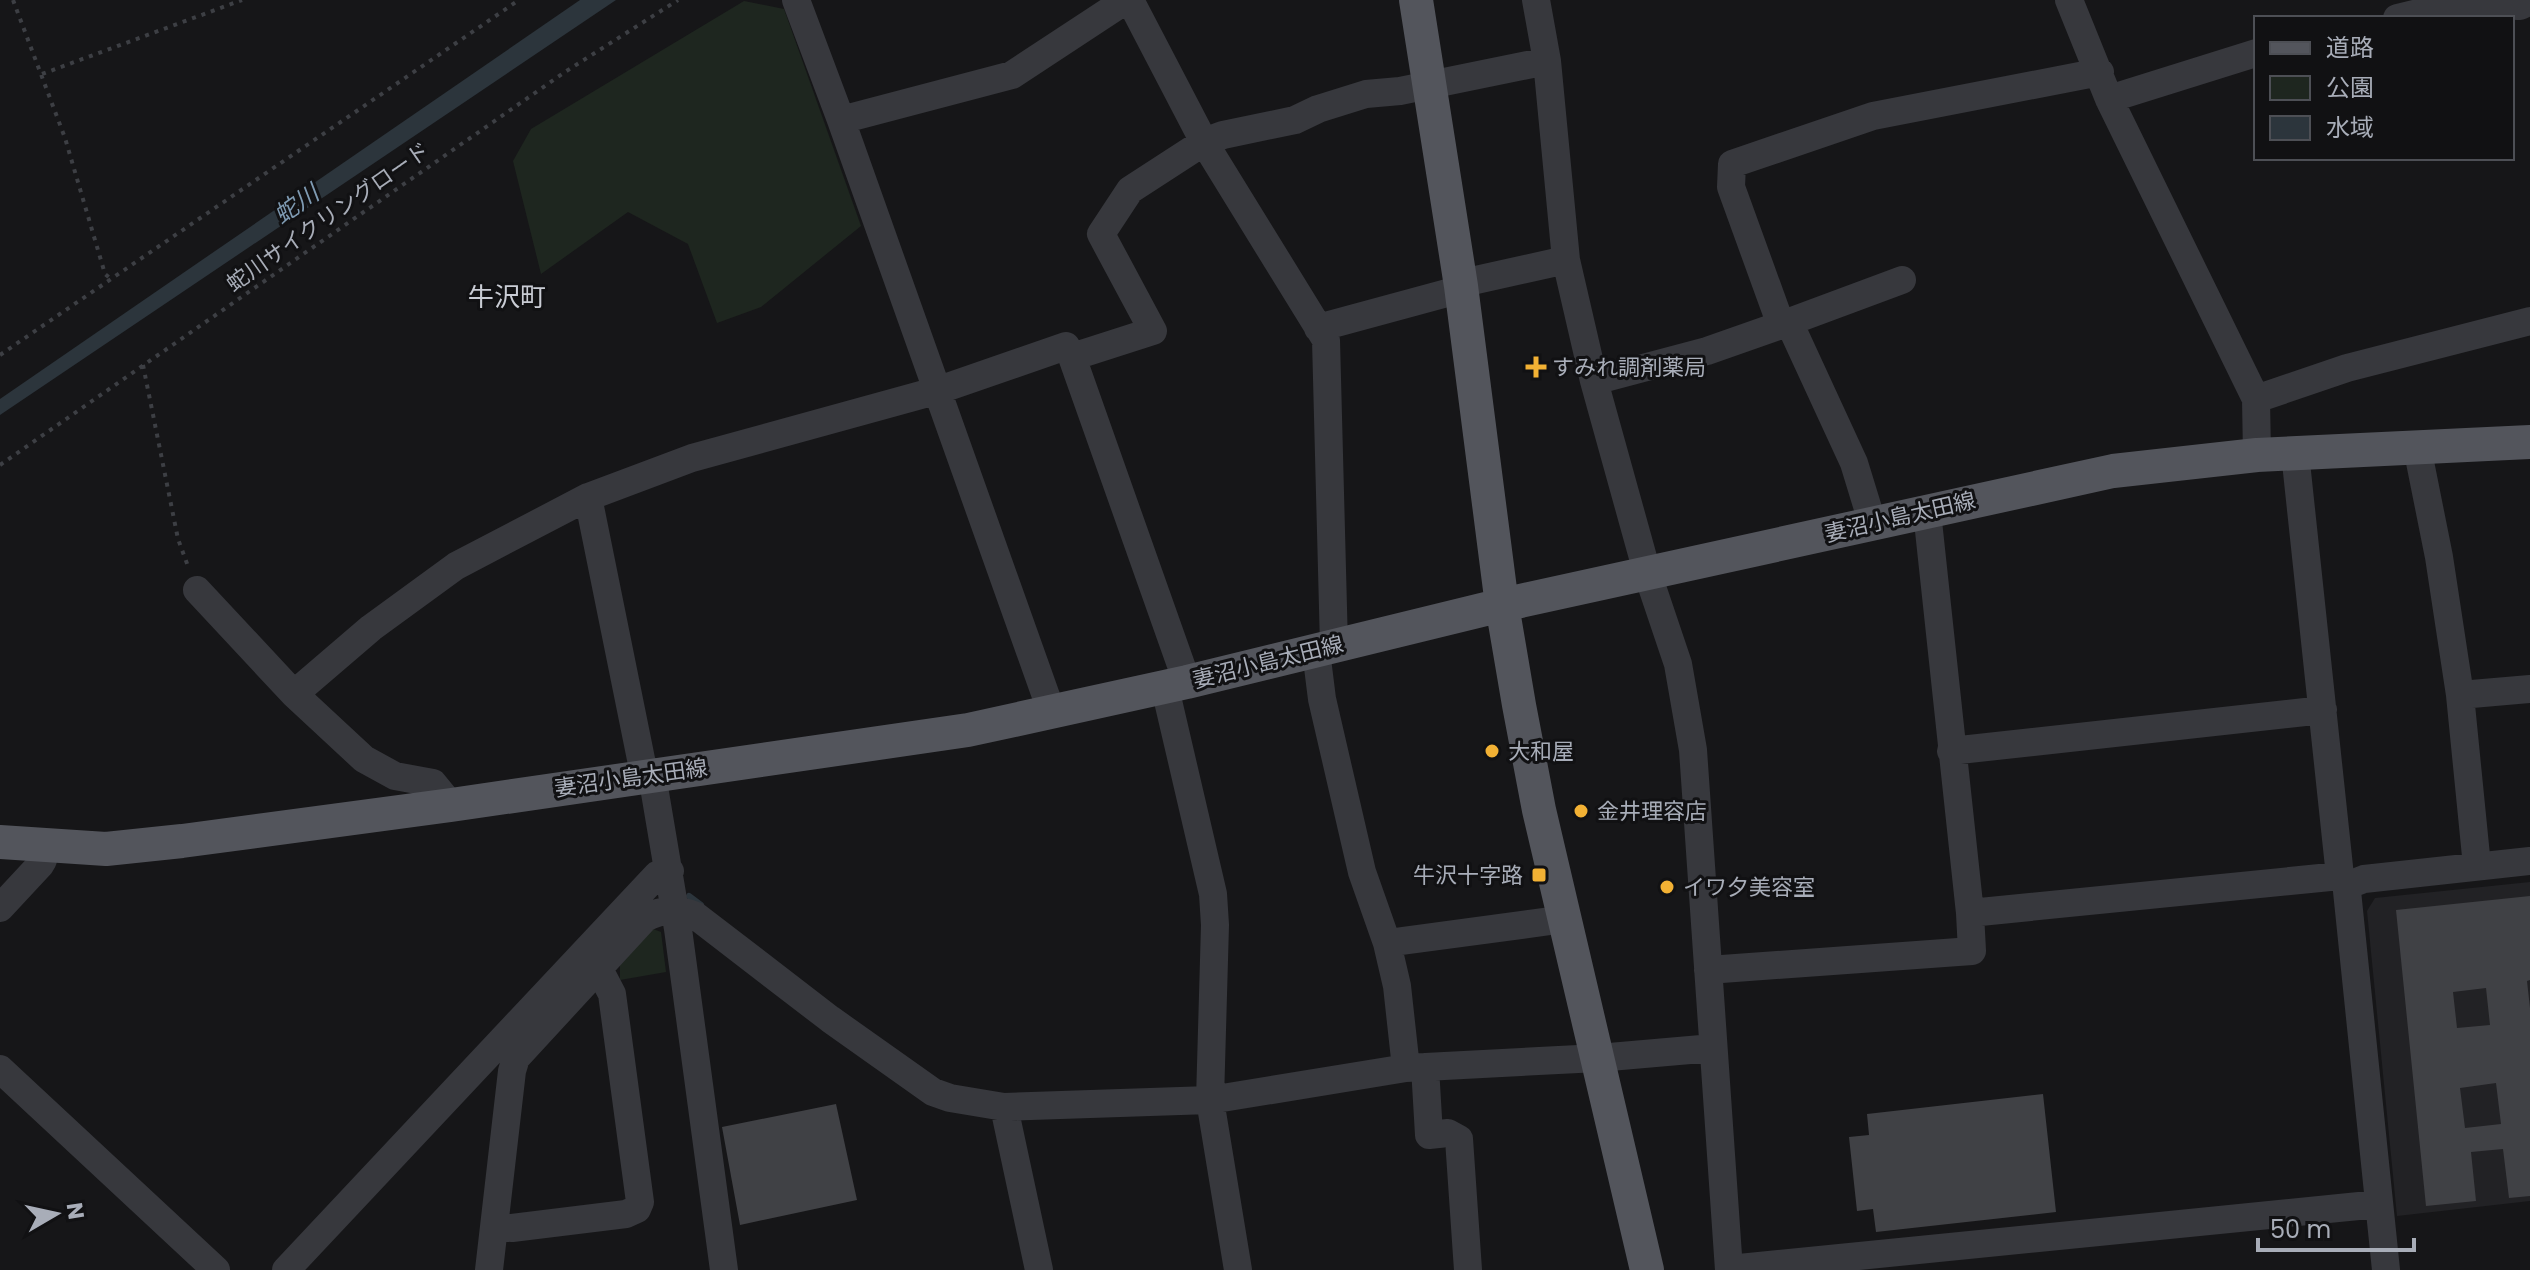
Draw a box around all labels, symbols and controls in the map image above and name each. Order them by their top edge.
legend [2254,16,2514,160]
text: 道路 [2326,31,2374,64]
text: 公園 [2326,71,2374,104]
text: 水域 [2326,111,2374,144]
street label: 蛇川サイクリングロード [220,135,436,299]
water label: 蛇川 [267,175,328,231]
district label: 牛沢町 [468,279,546,315]
place label: すみれ調剤薬局 [1552,352,1706,383]
marker: すみれ調剤薬局 [1527,358,1545,376]
street label: 妻沼小島太田線 [1821,485,1979,549]
street label: 妻沼小島太田線 [1190,628,1346,696]
place label: 大和屋 [1508,736,1574,767]
marker: 大和屋 [1483,742,1501,760]
street label: 妻沼小島太田線 [553,752,709,804]
place label: 金井理容店 [1597,796,1707,827]
marker: 金井理容店 [1572,802,1590,820]
place label: 牛沢十字路 [1413,860,1523,891]
marker: 牛沢十字路 [1530,866,1548,884]
place label: イワ夕美容室 [1683,872,1815,903]
marker: イワ夕美容室 [1658,878,1676,896]
north arrow [16,1174,96,1254]
text: N [59,1200,92,1222]
scale bar [2258,1202,2414,1252]
text: 50 m [2270,1213,2331,1246]

